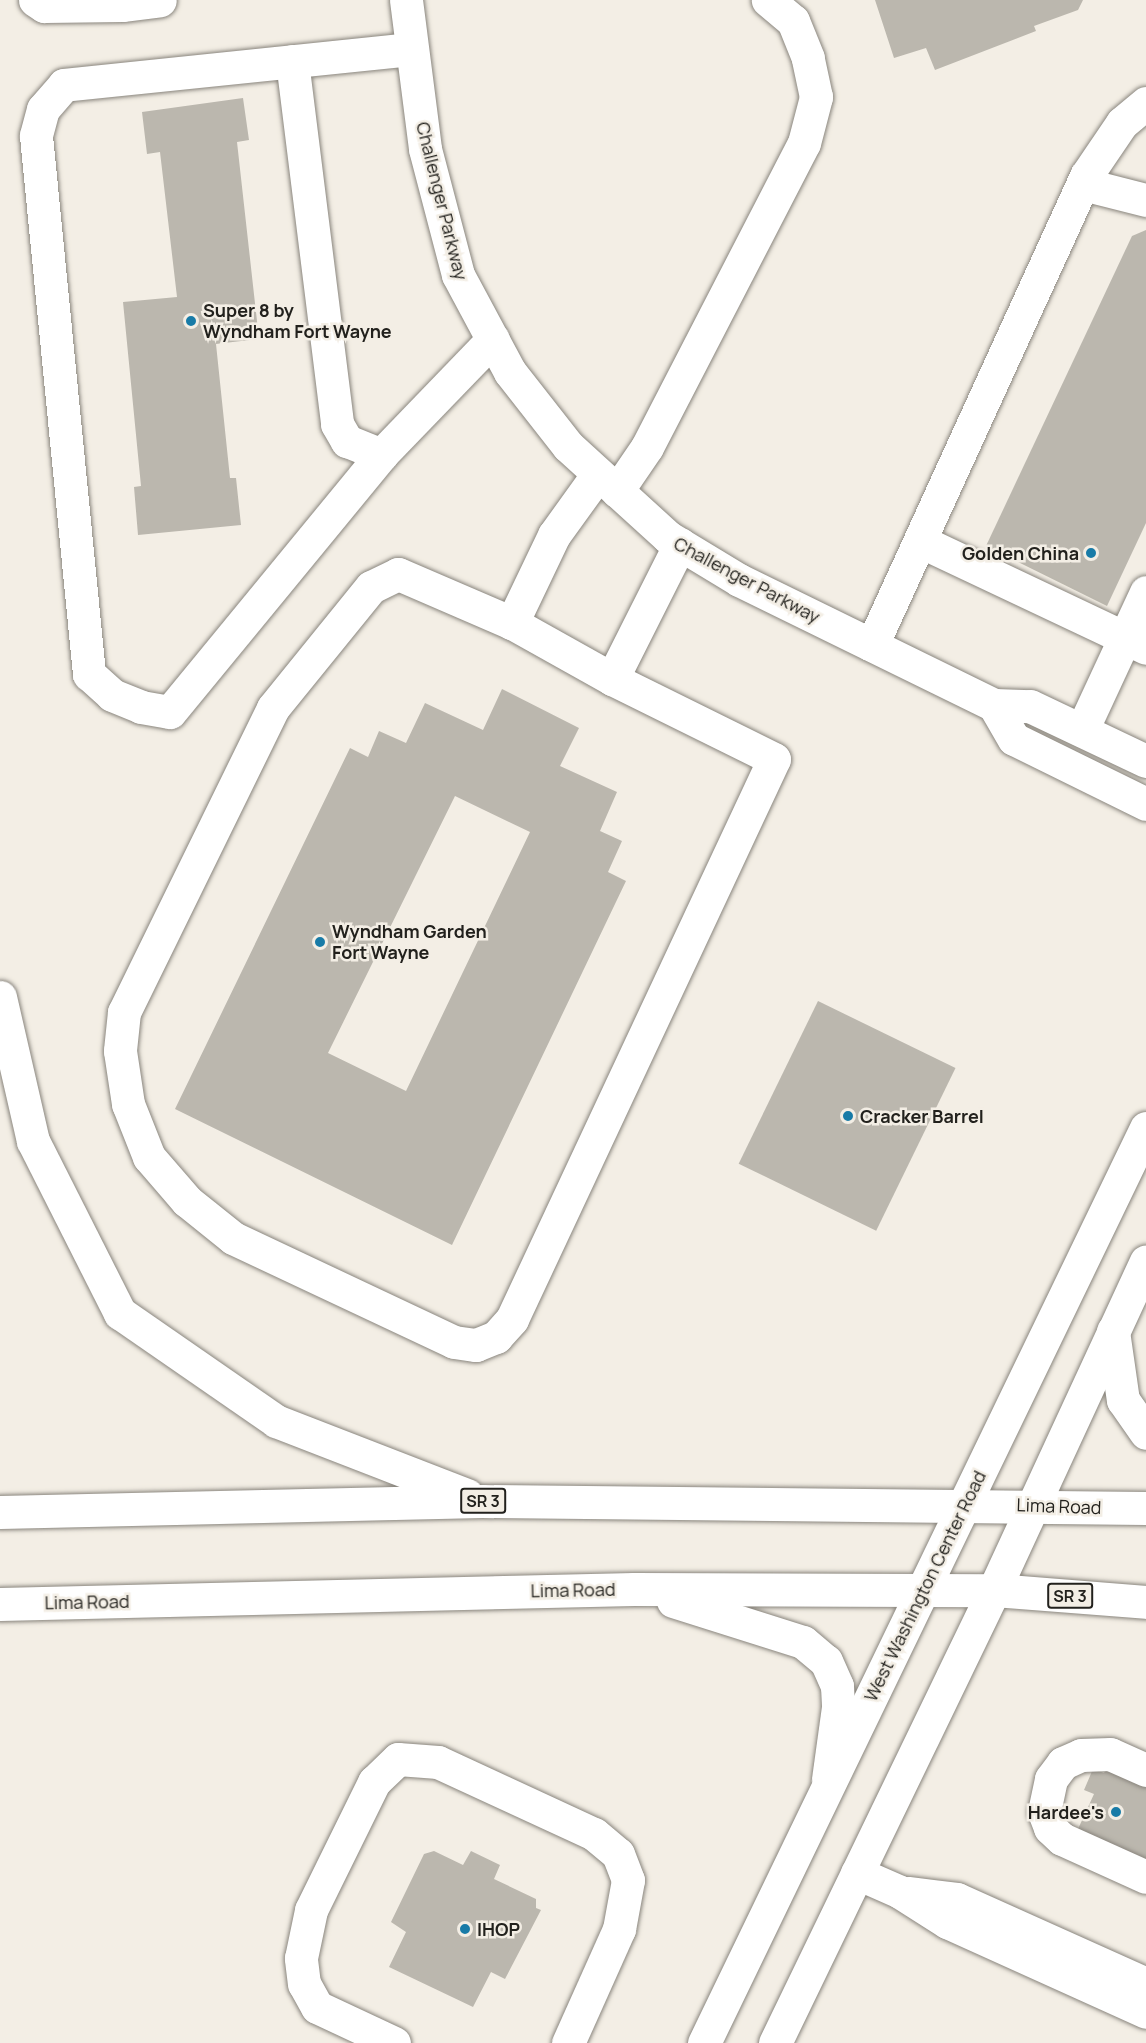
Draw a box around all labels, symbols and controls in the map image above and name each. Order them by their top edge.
street label: Challenger Parkway [412,120,472,282]
place label: Super 8 by Wyndham Fort Wayne [203,300,392,342]
marker: Super 8 by Wyndham Fort Wayne [184,314,198,328]
street label: Challenger Parkway [670,532,824,628]
place label: Golden China [962,542,1079,564]
marker: Golden China [1084,546,1098,560]
place label: Wyndham Garden Fort Wayne [332,921,487,964]
marker: Wyndham Garden Fort Wayne [313,935,327,949]
place label: Cracker Barrel [860,1105,984,1127]
marker: Cracker Barrel [841,1109,855,1123]
street label: West Washington Center Road [860,1467,990,1705]
road number: SR 3 [459,1488,507,1514]
street label: Lima Road [1016,1494,1102,1518]
street label: Lima Road [530,1578,616,1602]
road number: SR 3 [1046,1583,1094,1609]
street label: Lima Road [44,1590,130,1614]
place label: Hardee's [1028,1801,1104,1823]
marker: Hardee's [1109,1805,1123,1819]
place label: IHOP [477,1918,520,1940]
marker: IHOP [458,1922,472,1936]

